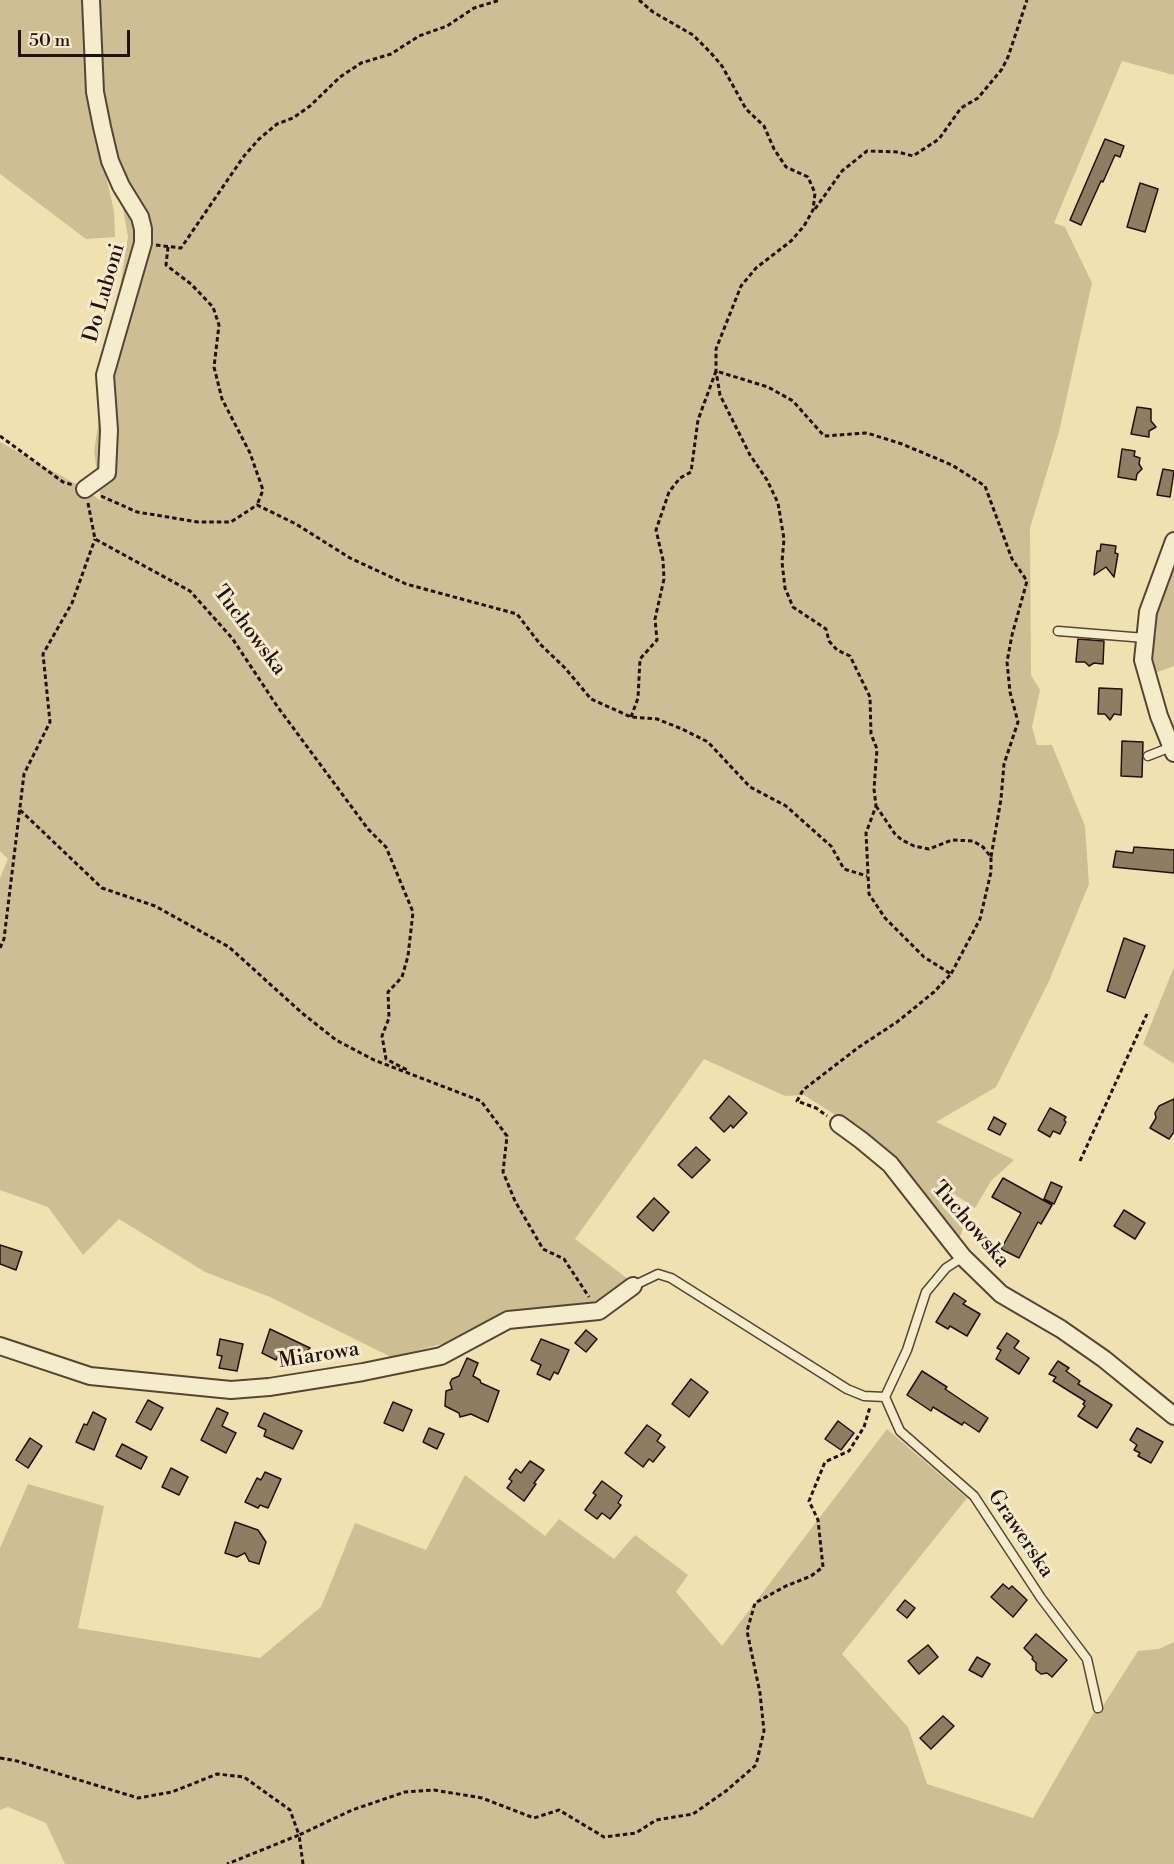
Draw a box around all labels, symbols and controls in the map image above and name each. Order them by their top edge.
scale bar [21,18,134,56]
text: 50 m [29,29,70,52]
street label: Do Luboni [79,241,131,345]
street label: Tuchowska [207,581,291,681]
street label: Tuchowska [926,1177,1014,1273]
street label: Miarowa [277,1337,361,1375]
street label: Grawerska [981,1485,1059,1583]

